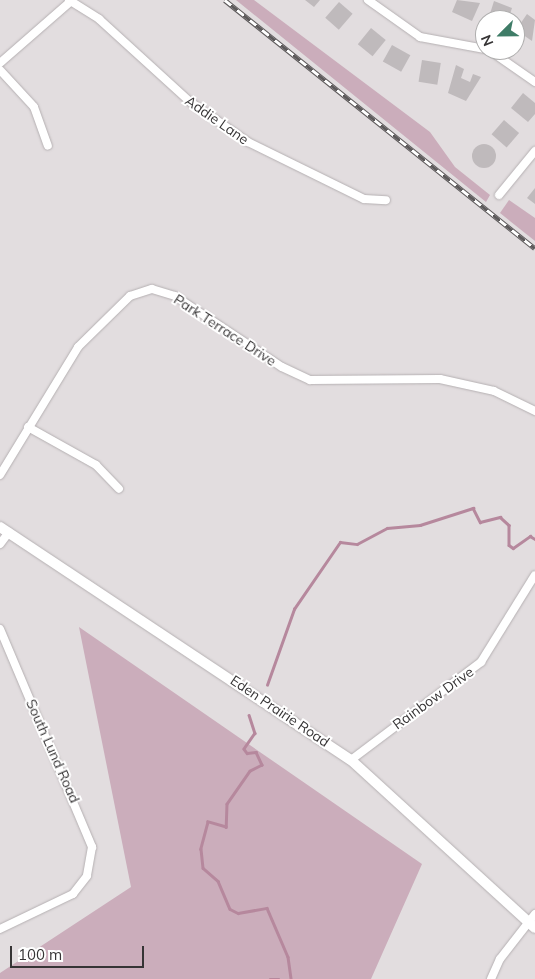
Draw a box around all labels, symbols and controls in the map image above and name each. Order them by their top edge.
north arrow [475,10,525,60]
text: N [477,32,497,49]
street label: Addie Lane [182,92,252,148]
street label: Park Terrace Drive [171,291,279,369]
street label: Rainbow Drive [389,663,477,733]
street label: Eden Prairie Road [227,672,333,750]
street label: South Lund Road [23,697,83,805]
scale bar [12,936,146,968]
text: 100 m [18,945,62,964]

